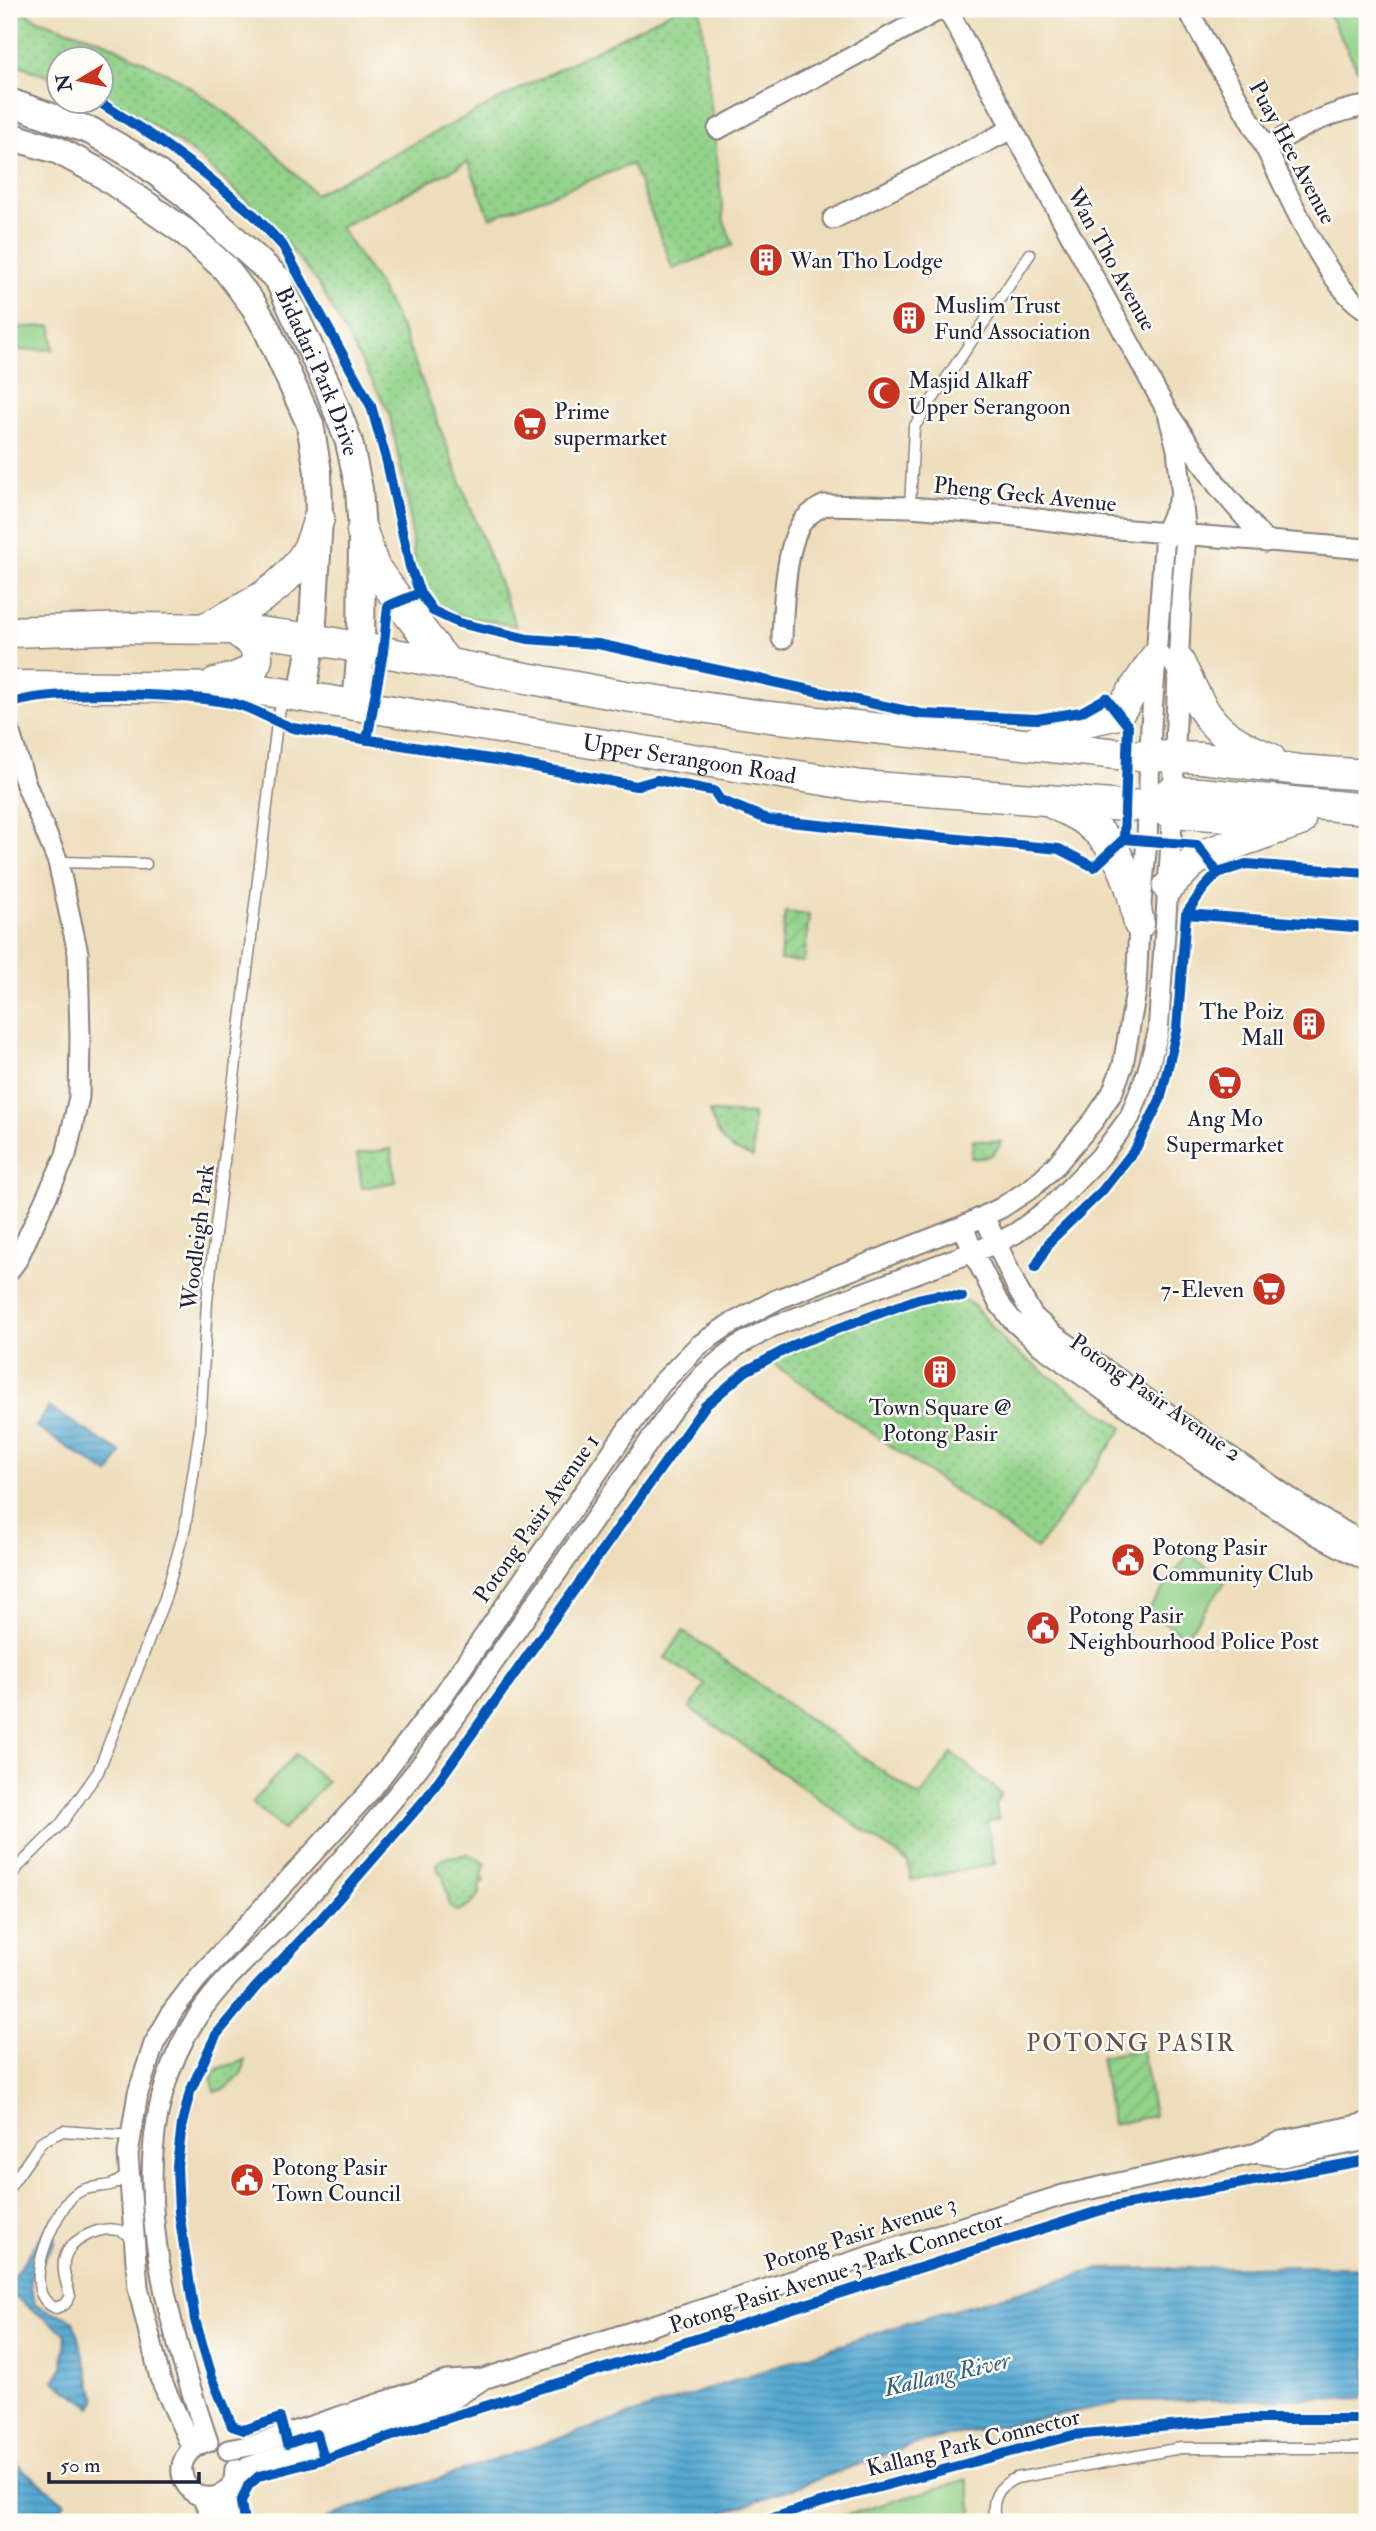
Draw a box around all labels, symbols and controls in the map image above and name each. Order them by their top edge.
north arrow [46,46,116,116]
text: N [51,71,78,94]
street label: Puay Hee Avenue [1242,75,1343,229]
street label: Wan Tho Avenue [1060,182,1163,336]
building icon: Wan Tho Lodge [747,241,785,279]
place label: Wan Tho Lodge [789,246,943,275]
street label: Bidadari Park Drive [269,282,366,459]
place label: Muslim Trust Fund Association [934,291,1091,346]
building icon: Muslim Trust Fund Association [890,299,928,337]
place label: Masjid Alkaff Upper Serangoon [908,366,1071,422]
mosque icon: Masjid Alkaff Upper Serangoon [865,374,903,412]
place label: Prime supermarket [554,397,667,453]
supermarket icon: Prime supermarket [511,405,549,443]
street label: Pheng Geck Avenue [932,470,1118,519]
street label: Upper Serangoon Road [581,728,798,790]
place label: The Poiz Mall [1199,997,1284,1052]
building icon: The Poiz Mall [1290,1005,1328,1043]
supermarket icon: Ang Mo Supermarket [1206,1064,1244,1102]
place label: Ang Mo Supermarket [1166,1104,1284,1160]
street label: Woodleigh Park [174,1163,221,1313]
supermarket icon: 7-Eleven [1250,1270,1288,1308]
place label: 7-Eleven [1161,1275,1244,1304]
street label: Potong Pasir Avenue 2 [1064,1327,1247,1468]
building icon: Town Square @ Potong Pasir [921,1353,959,1391]
place label: Town Square @ Potong Pasir [869,1393,1011,1448]
street label: Potong Pasir Avenue 1 [467,1428,606,1608]
place label: Potong Pasir Community Club [1152,1533,1313,1588]
public building icon: Potong Pasir Community Club [1109,1541,1147,1579]
place label: Potong Pasir Neighbourhood Police Post [1068,1601,1319,1656]
public building icon: Potong Pasir Neighbourhood Police Post [1024,1609,1062,1647]
district label: POTONG PASIR [1026,2028,1236,2059]
place label: Potong Pasir Town Council [272,2153,401,2208]
public building icon: Potong Pasir Town Council [228,2161,266,2199]
street label: Potong Pasir Avenue 3 [760,2189,960,2278]
street label: Potong Pasir Avenue 3 Park Connector [665,2205,1007,2340]
water label: Kallang River [880,2345,1014,2404]
street label: Kallang Park Connector [863,2402,1083,2483]
scale bar [49,2440,200,2484]
text: 50 m [60,2452,101,2479]

